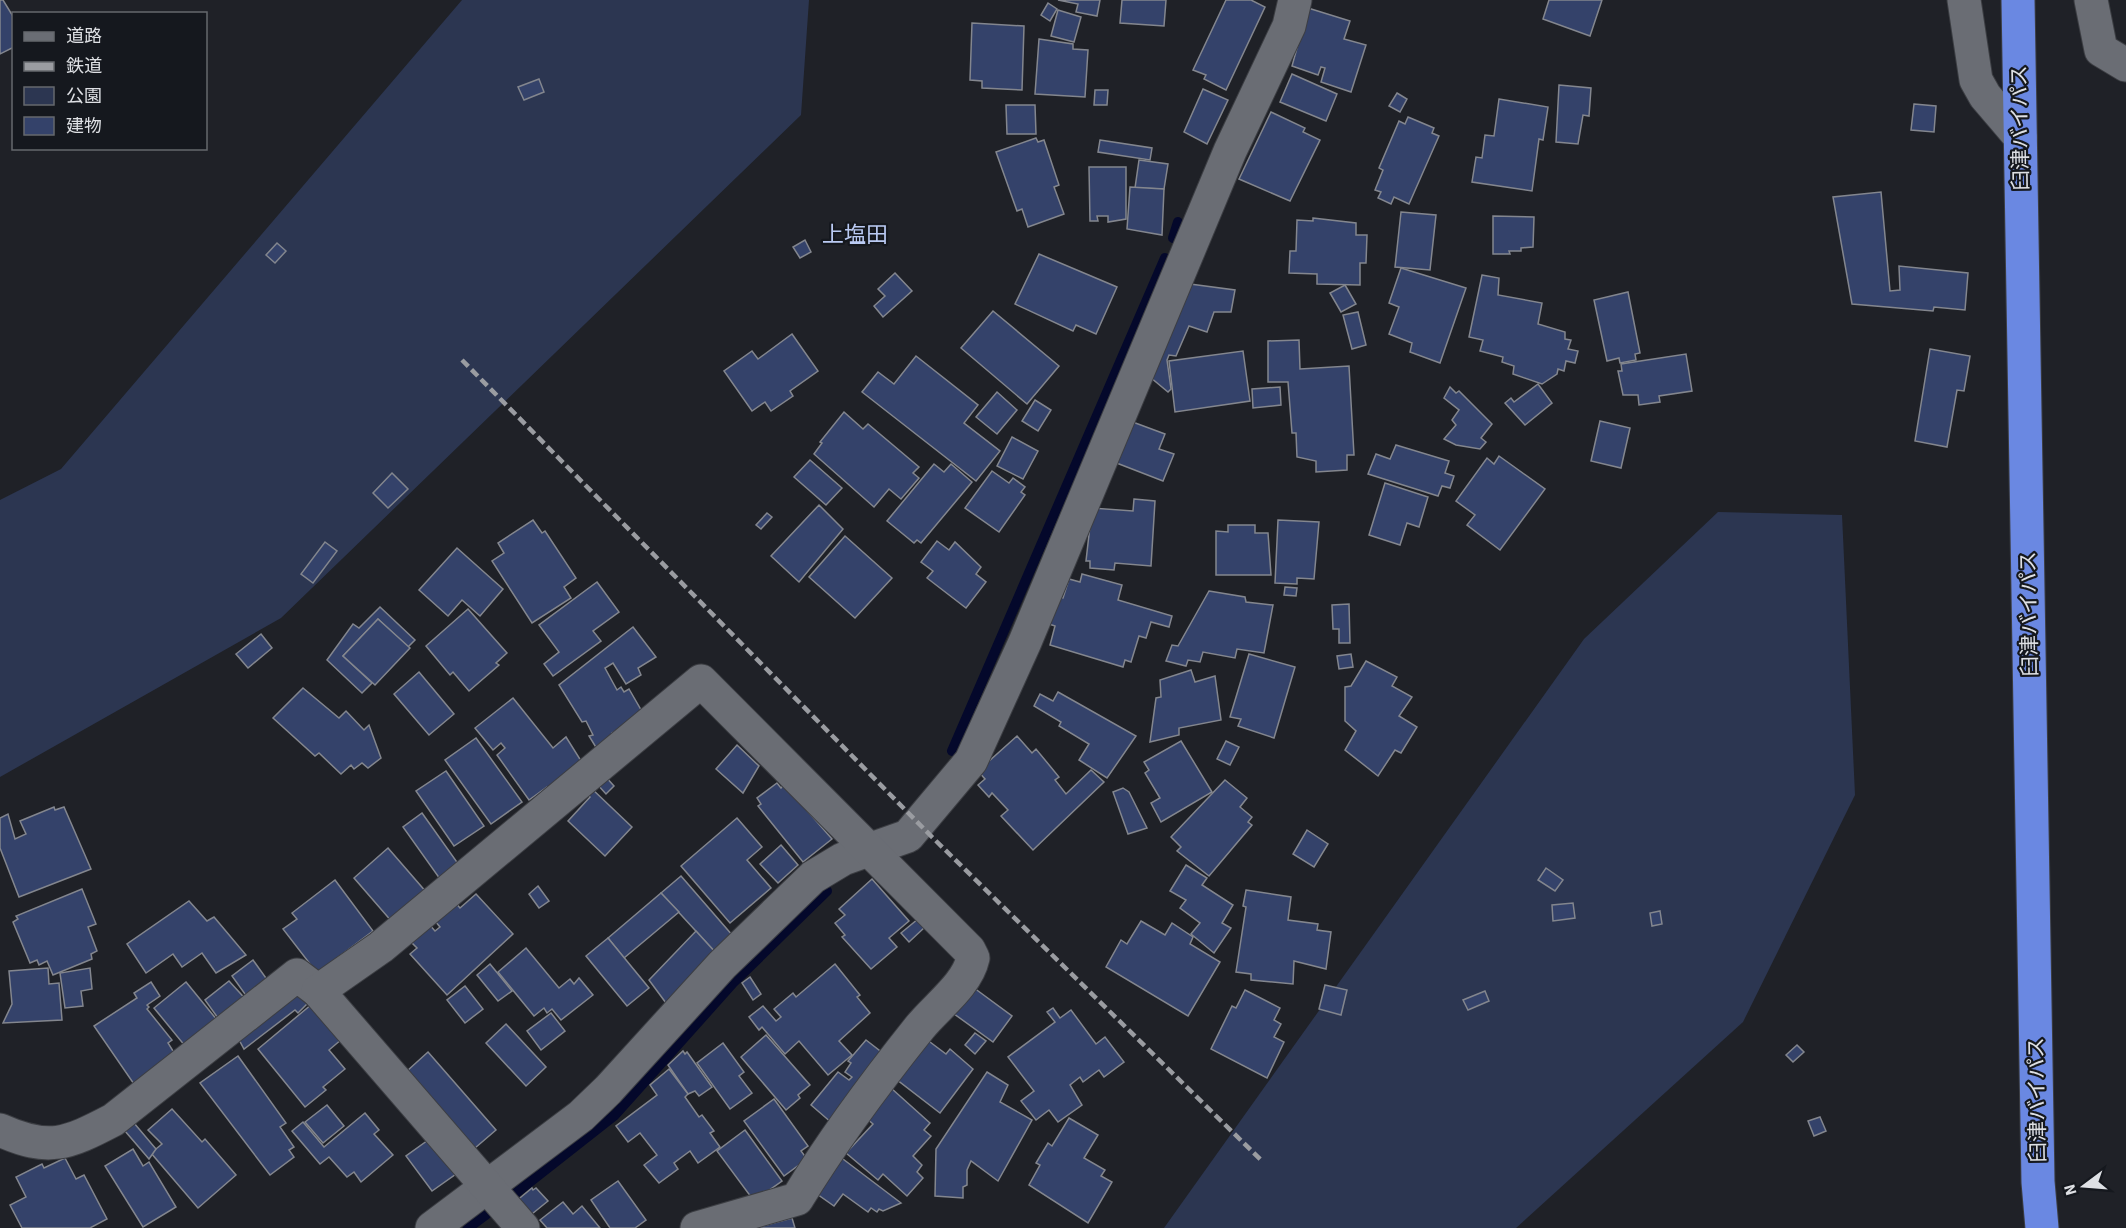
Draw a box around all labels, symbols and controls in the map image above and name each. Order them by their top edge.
legend [12,12,207,150]
text: 道路 [66,24,102,49]
text: 鉄道 [66,54,102,79]
street label: 臼津バイパス [2004,65,2036,191]
text: 公園 [66,84,102,109]
text: 建物 [66,114,102,139]
district label: 上塩田 [822,219,888,251]
street label: 臼津バイパス [2013,551,2045,677]
street label: 臼津バイパス [2021,1037,2053,1163]
north arrow [2054,1156,2114,1216]
text: N [2059,1182,2083,1198]

